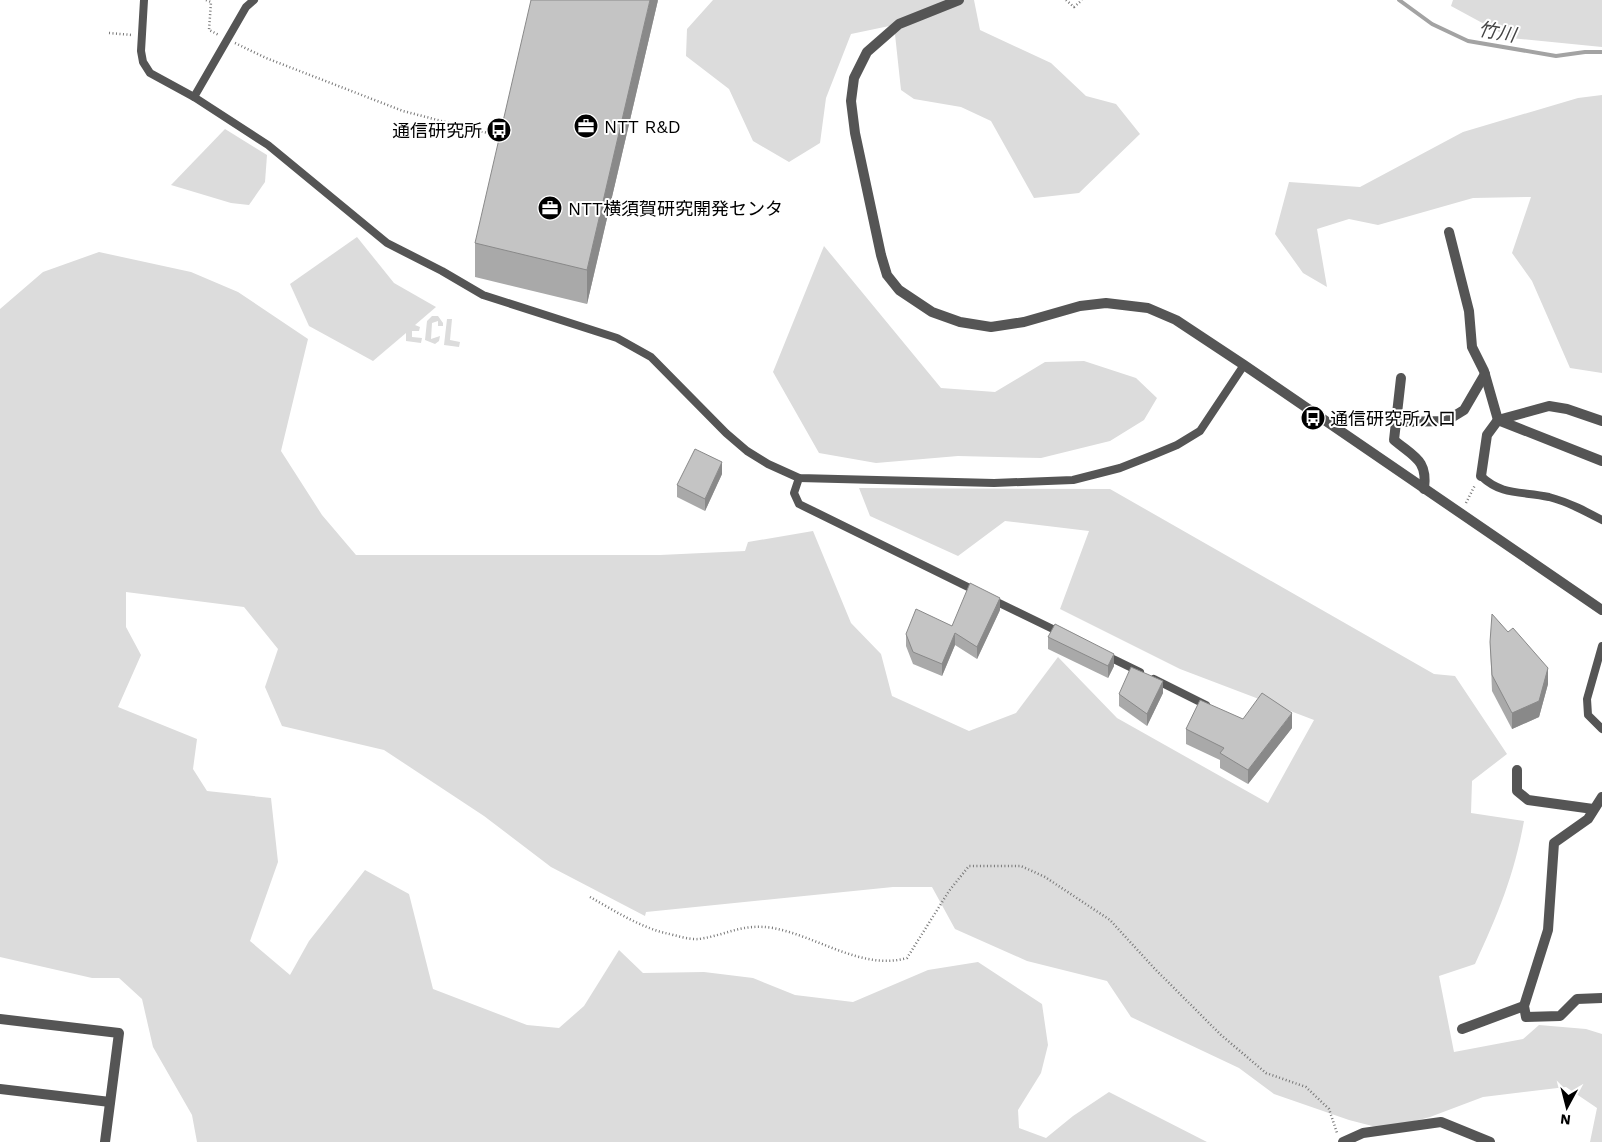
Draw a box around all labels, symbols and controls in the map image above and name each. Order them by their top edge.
water label: 竹川 [1476,17,1520,47]
office icon: NTT R&D [573,113,599,139]
place label: NTT R&D [604,116,681,137]
bus stop icon: 通信研究所 [486,117,512,143]
place label: 通信研究所 [392,120,482,141]
office icon: NTT横須賀研究開発センタ [537,195,563,221]
place label: NTT横須賀研究開発センタ [568,198,783,219]
bus stop icon: 通信研究所入口 [1300,405,1326,431]
place label: 通信研究所入口 [1330,408,1456,429]
north arrow [1542,1082,1592,1132]
text: N [1559,1111,1572,1128]

